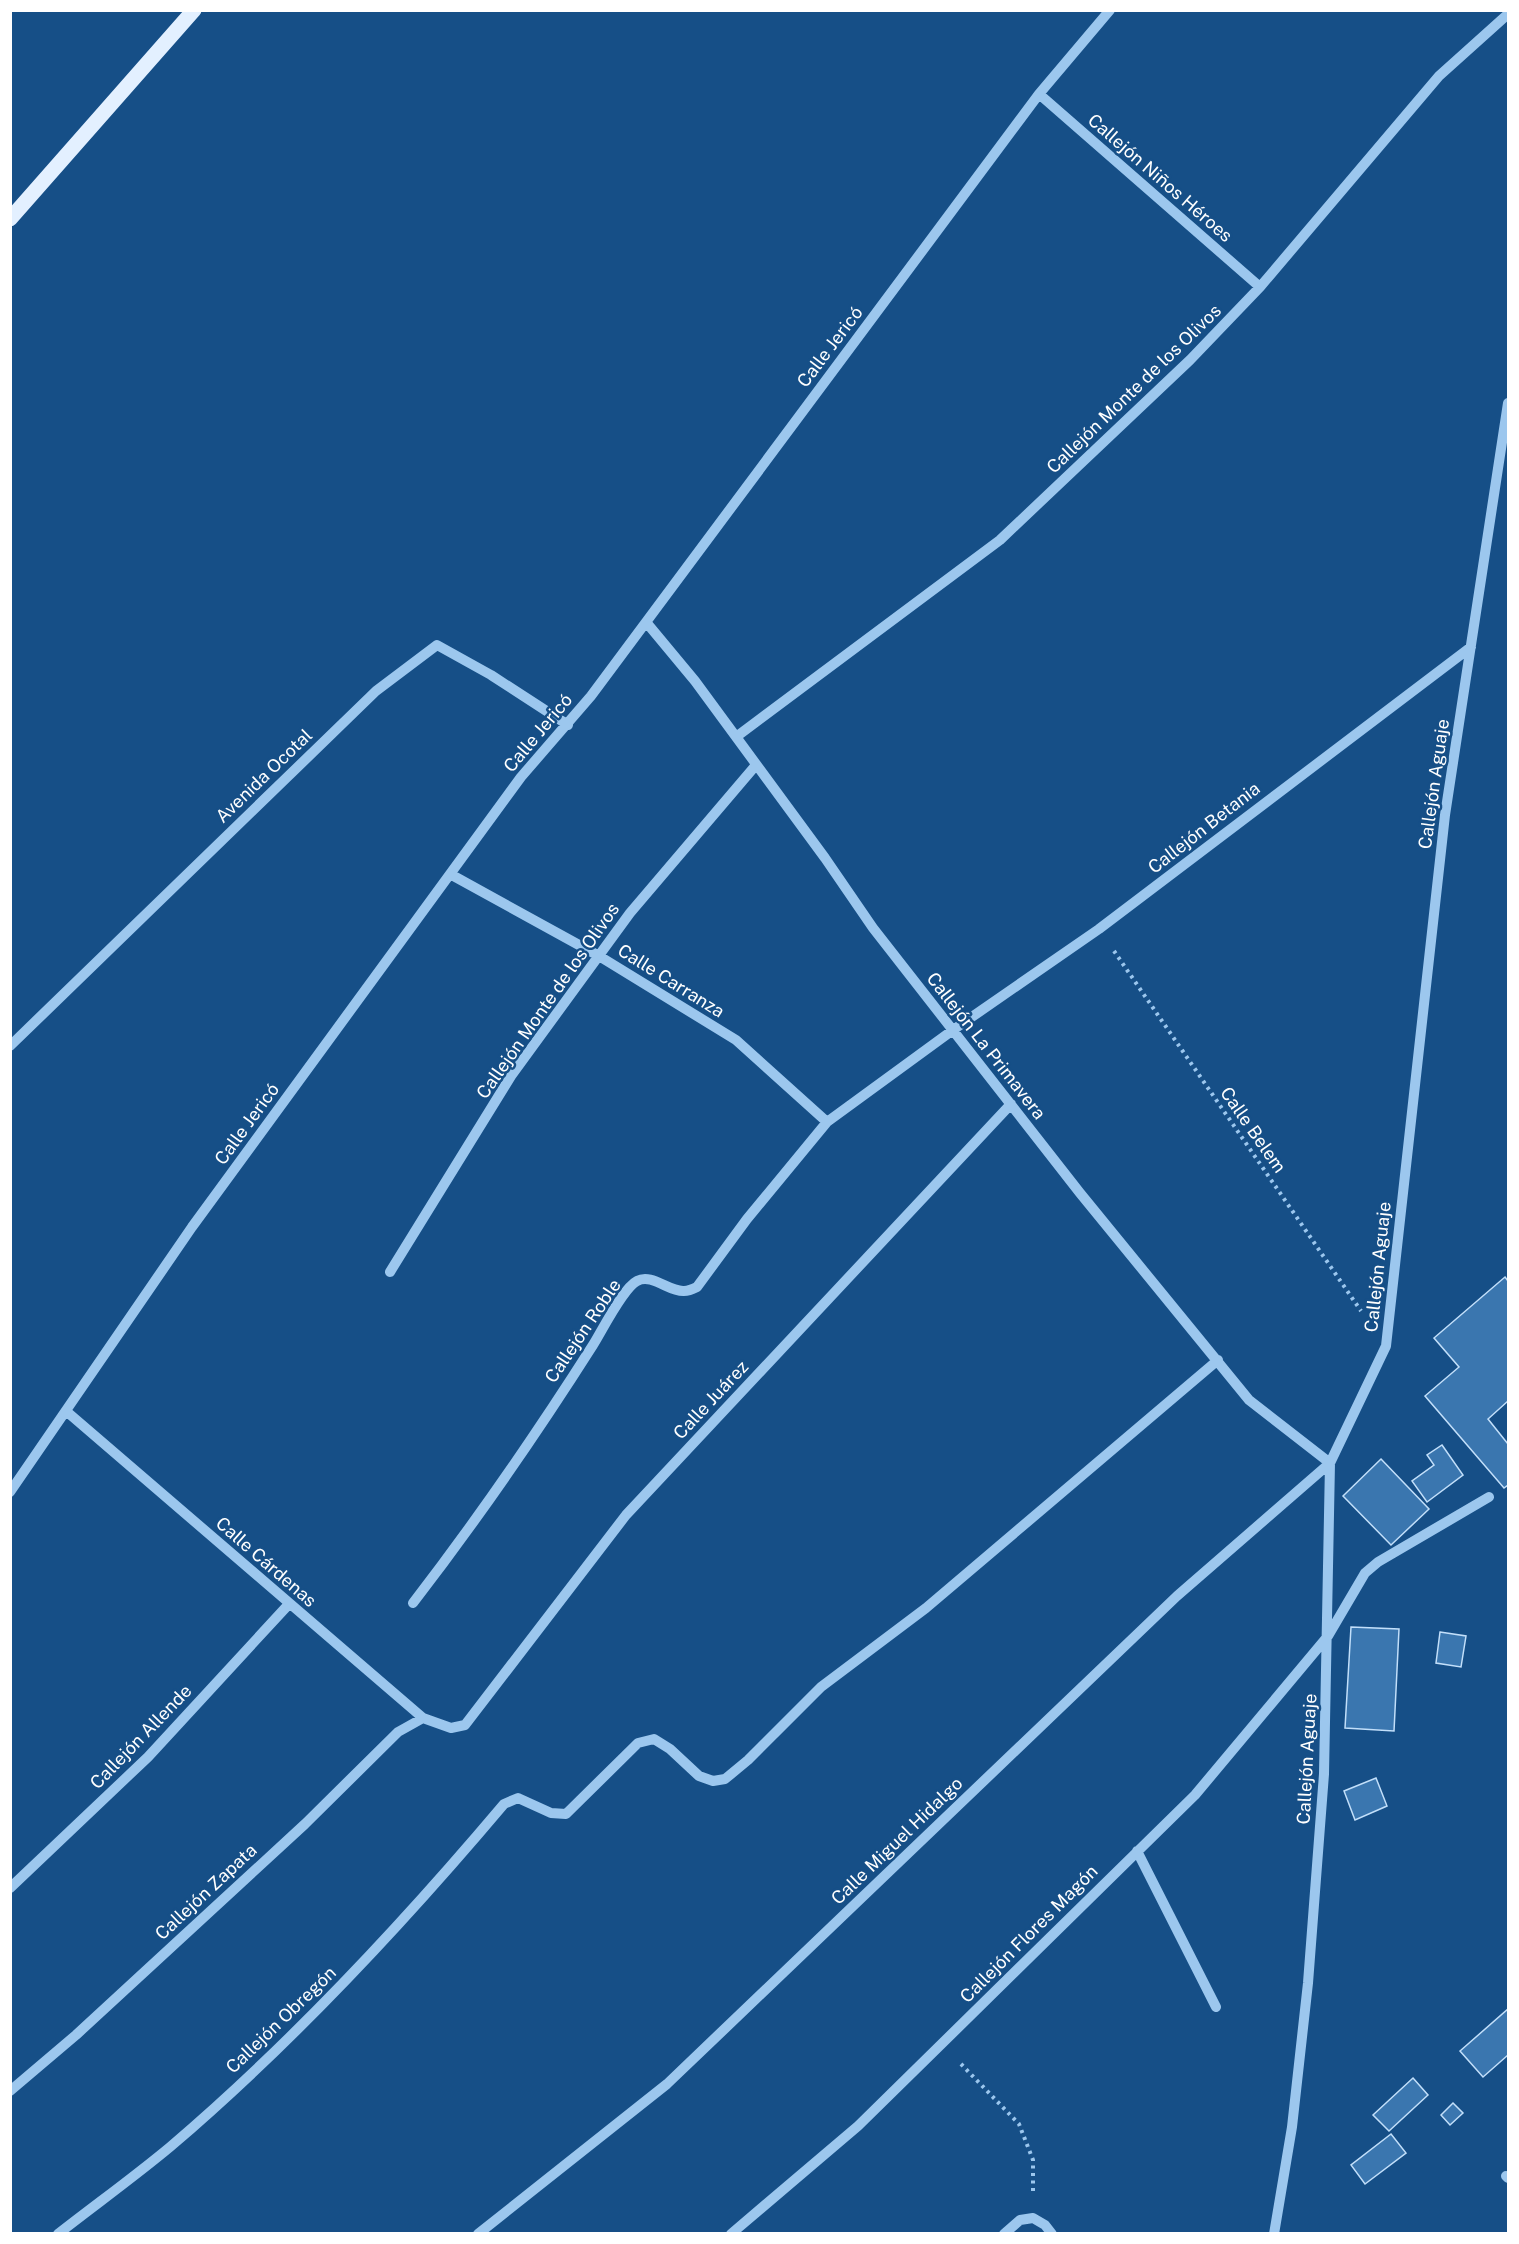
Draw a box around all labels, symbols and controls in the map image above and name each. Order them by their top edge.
street label: Callejón Niños Héroes [1084,109,1237,246]
street label: Callejón Monte de los Olivos [1042,300,1225,477]
street label: Calle Jericó [792,302,867,391]
street label: Calle Jericó [499,689,576,776]
street label: Callejón Aguaje [1414,718,1453,850]
street label: Avenida Ocotal [211,724,316,827]
street label: Callejón Betania [1144,778,1264,878]
street label: Callejón Monte de los Olivos [472,899,623,1103]
street label: Calle Carranza [614,939,728,1022]
street label: Callejón La Primavera [922,968,1050,1123]
street label: Calle Jericó [210,1079,283,1168]
street label: Calle Belem [1216,1083,1291,1177]
street label: Callejón Aguaje [1360,1201,1395,1333]
street label: Callejón Roble [540,1275,625,1386]
street label: Calle Juárez [669,1356,752,1443]
street label: Calle Cárdenas [212,1512,321,1611]
street label: Callejón Allende [86,1680,196,1793]
street label: Callejón Aguaje [1293,1693,1320,1825]
street label: Calle Miguel Hidalgo [827,1773,967,1909]
street label: Callejón Zapata [151,1839,261,1944]
street label: Callejón Flores Magón [955,1860,1102,2007]
street label: Callejón Obregón [221,1962,340,2077]

